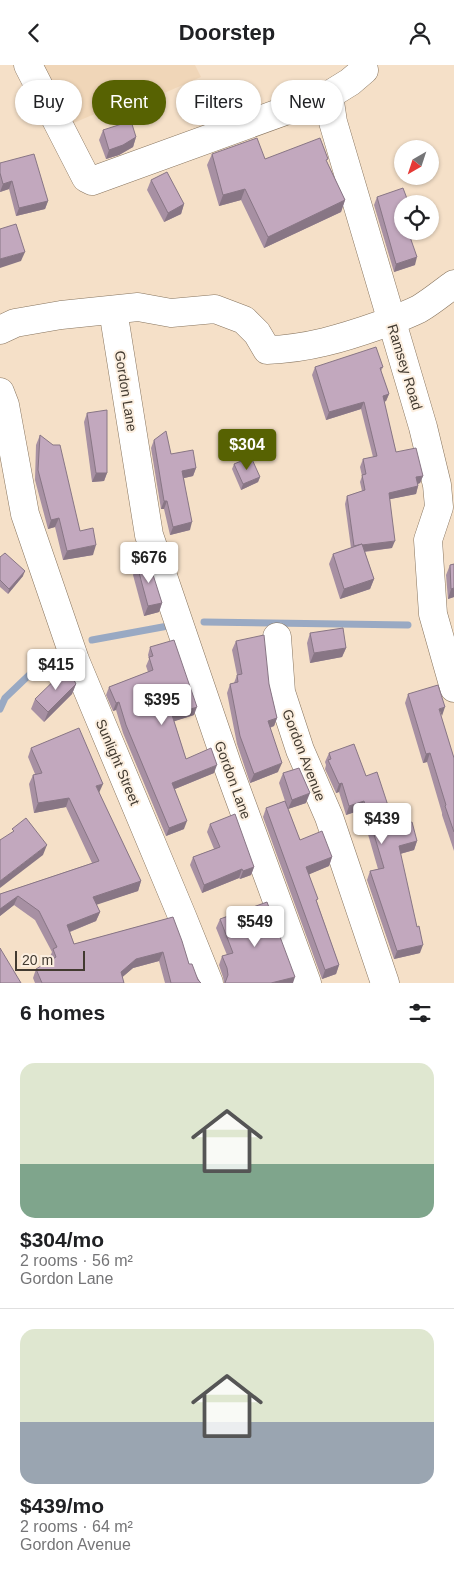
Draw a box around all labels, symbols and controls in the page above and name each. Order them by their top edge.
icon: back [20,19,48,47]
icon: person [406,19,434,47]
text: Doorstep [179,20,275,45]
chip: Buy [15,80,82,125]
chip: Rent [92,80,166,125]
chip: Filters [176,80,261,125]
chip: New [271,80,343,125]
north arrow [394,140,439,185]
map controls [394,140,439,240]
button: locate [394,195,439,240]
street label: Ramsey Road [384,322,426,412]
street label: Gordon Lane [112,349,140,433]
pin: $304 [217,429,277,471]
text: $304 [229,436,265,453]
pin: $676 [119,541,179,584]
text: $676 [131,549,167,566]
pin: $415 [26,649,86,691]
text: $415 [38,656,74,673]
pin: $395 [132,683,192,726]
text: $395 [144,691,180,708]
street label: Gordon Avenue [279,707,329,803]
street label: Sunlight Street [93,717,143,807]
street label: Gordon Lane [212,739,255,821]
pin: $439 [352,803,412,845]
text: $439 [364,810,400,827]
pin: $549 [225,905,285,948]
text: $549 [237,913,273,930]
scale bar [15,948,85,971]
text: 20 m [22,952,53,968]
icon: filters [406,999,434,1027]
text: 6 homes [20,1001,105,1024]
icon: home [182,1096,272,1186]
text: $304/mo [20,1228,104,1251]
text: 2 rooms · 56 m² [20,1252,133,1269]
text: Gordon Lane [20,1270,113,1287]
icon: home [182,1361,272,1451]
text: $439/mo [20,1494,104,1517]
text: 2 rooms · 64 m² [20,1518,133,1535]
text: Gordon Avenue [20,1536,131,1553]

